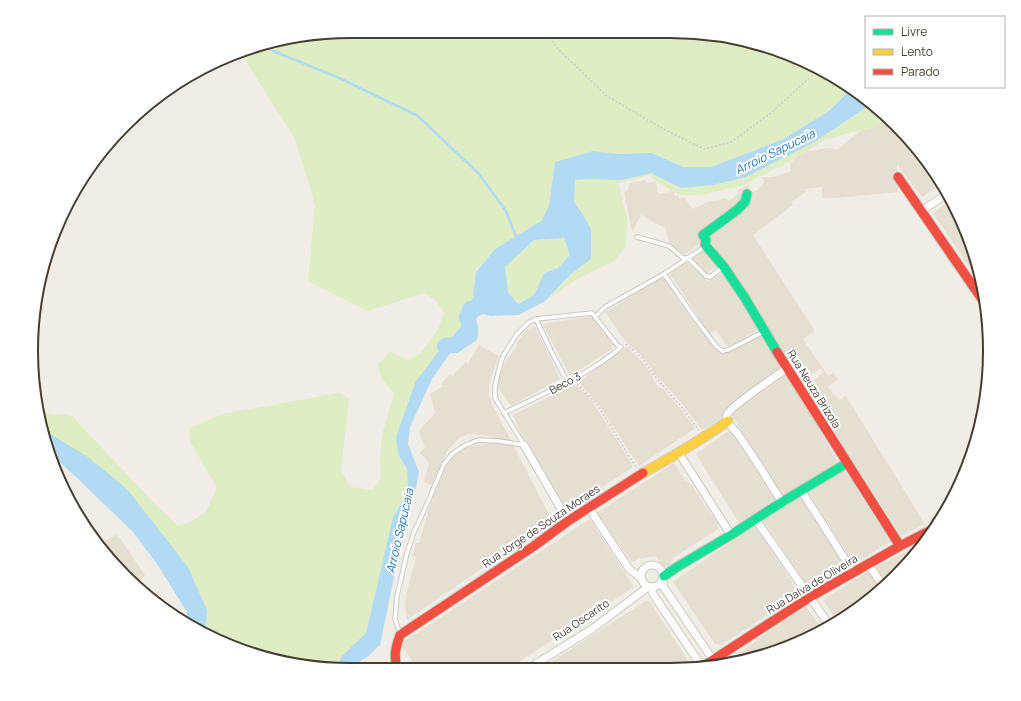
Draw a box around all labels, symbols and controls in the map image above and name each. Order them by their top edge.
legend [865,16,1005,88]
text: Livre [901,23,927,40]
text: Lento [901,43,933,60]
text: Parado [901,63,940,80]
water label: Arroio Sapucaia [732,124,819,178]
street label: Rua Neuza Brizola [784,347,845,431]
street label: Beco 3 [546,368,583,397]
street label: Rua Jorge de Souza Moraes [479,480,603,571]
water label: Arroio Sapucaia [381,486,418,575]
street label: Rua Dalva de Oliveira [763,550,860,617]
street label: Rua Oscarito [550,595,612,644]

